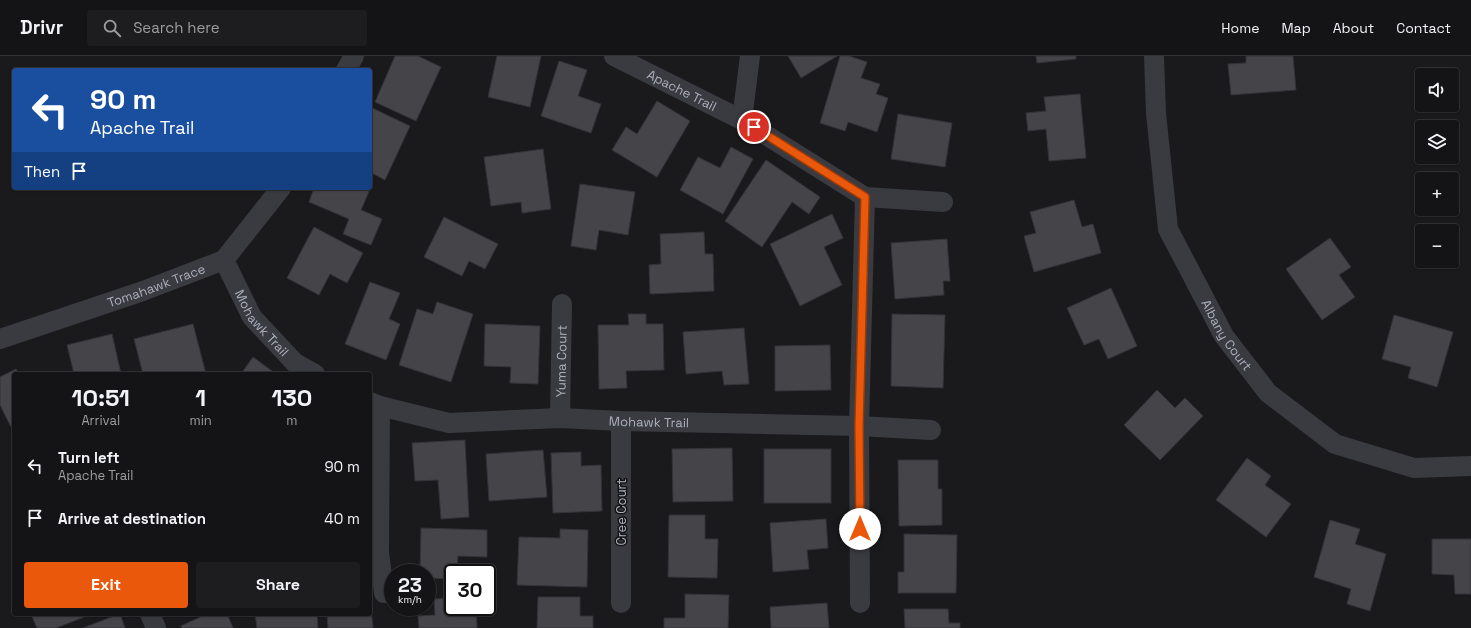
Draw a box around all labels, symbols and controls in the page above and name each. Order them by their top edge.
search box [87,10,367,46]
text: Drivr [20,15,63,40]
icon: search [101,17,123,39]
text: Search here [133,18,220,37]
text: Home [1221,19,1259,37]
text: Map [1281,19,1311,37]
text: About [1333,19,1374,37]
text: Contact [1396,19,1451,37]
street label: Apache Trail [644,65,720,114]
map controls [1415,68,1459,268]
button: sound [1415,68,1459,112]
text: 90 m [90,81,156,117]
icon: left [24,84,76,136]
pin [737,110,771,144]
text: Apache Trail [90,116,195,139]
icon: arrive [743,116,765,138]
button: layers [1415,120,1459,164]
icon: arrive [68,160,90,182]
text: Then [24,162,60,181]
button: + [1415,172,1459,216]
button: − [1415,224,1459,268]
street label: Tomahawk Trace [105,260,207,311]
street label: Mohawk Trail [231,287,293,360]
street label: Albany Court [1198,296,1256,374]
street label: Yuma Court [552,325,570,397]
text: 10:51 [72,382,130,413]
text: 1 [195,382,206,413]
text: 130 [271,382,312,413]
text: Arrival [81,412,120,429]
text: min [190,412,212,429]
text: m [286,412,298,429]
street label: Mohawk Trail [608,412,689,431]
text: Turn left [58,448,120,467]
icon: left [24,455,46,477]
text: 90 m [324,457,360,476]
text: Apache Trail [58,467,134,484]
street label: Cree Court [613,479,630,545]
icon: arrive [24,507,46,529]
position arrow [839,508,881,550]
text: Arrive at destination [58,509,206,528]
text: 40 m [324,509,360,528]
button: Exit [24,562,188,608]
button: Share [196,562,360,608]
speed limit sign: 30 [444,564,496,616]
text: 23 [398,572,422,598]
text: km/h [398,593,422,606]

